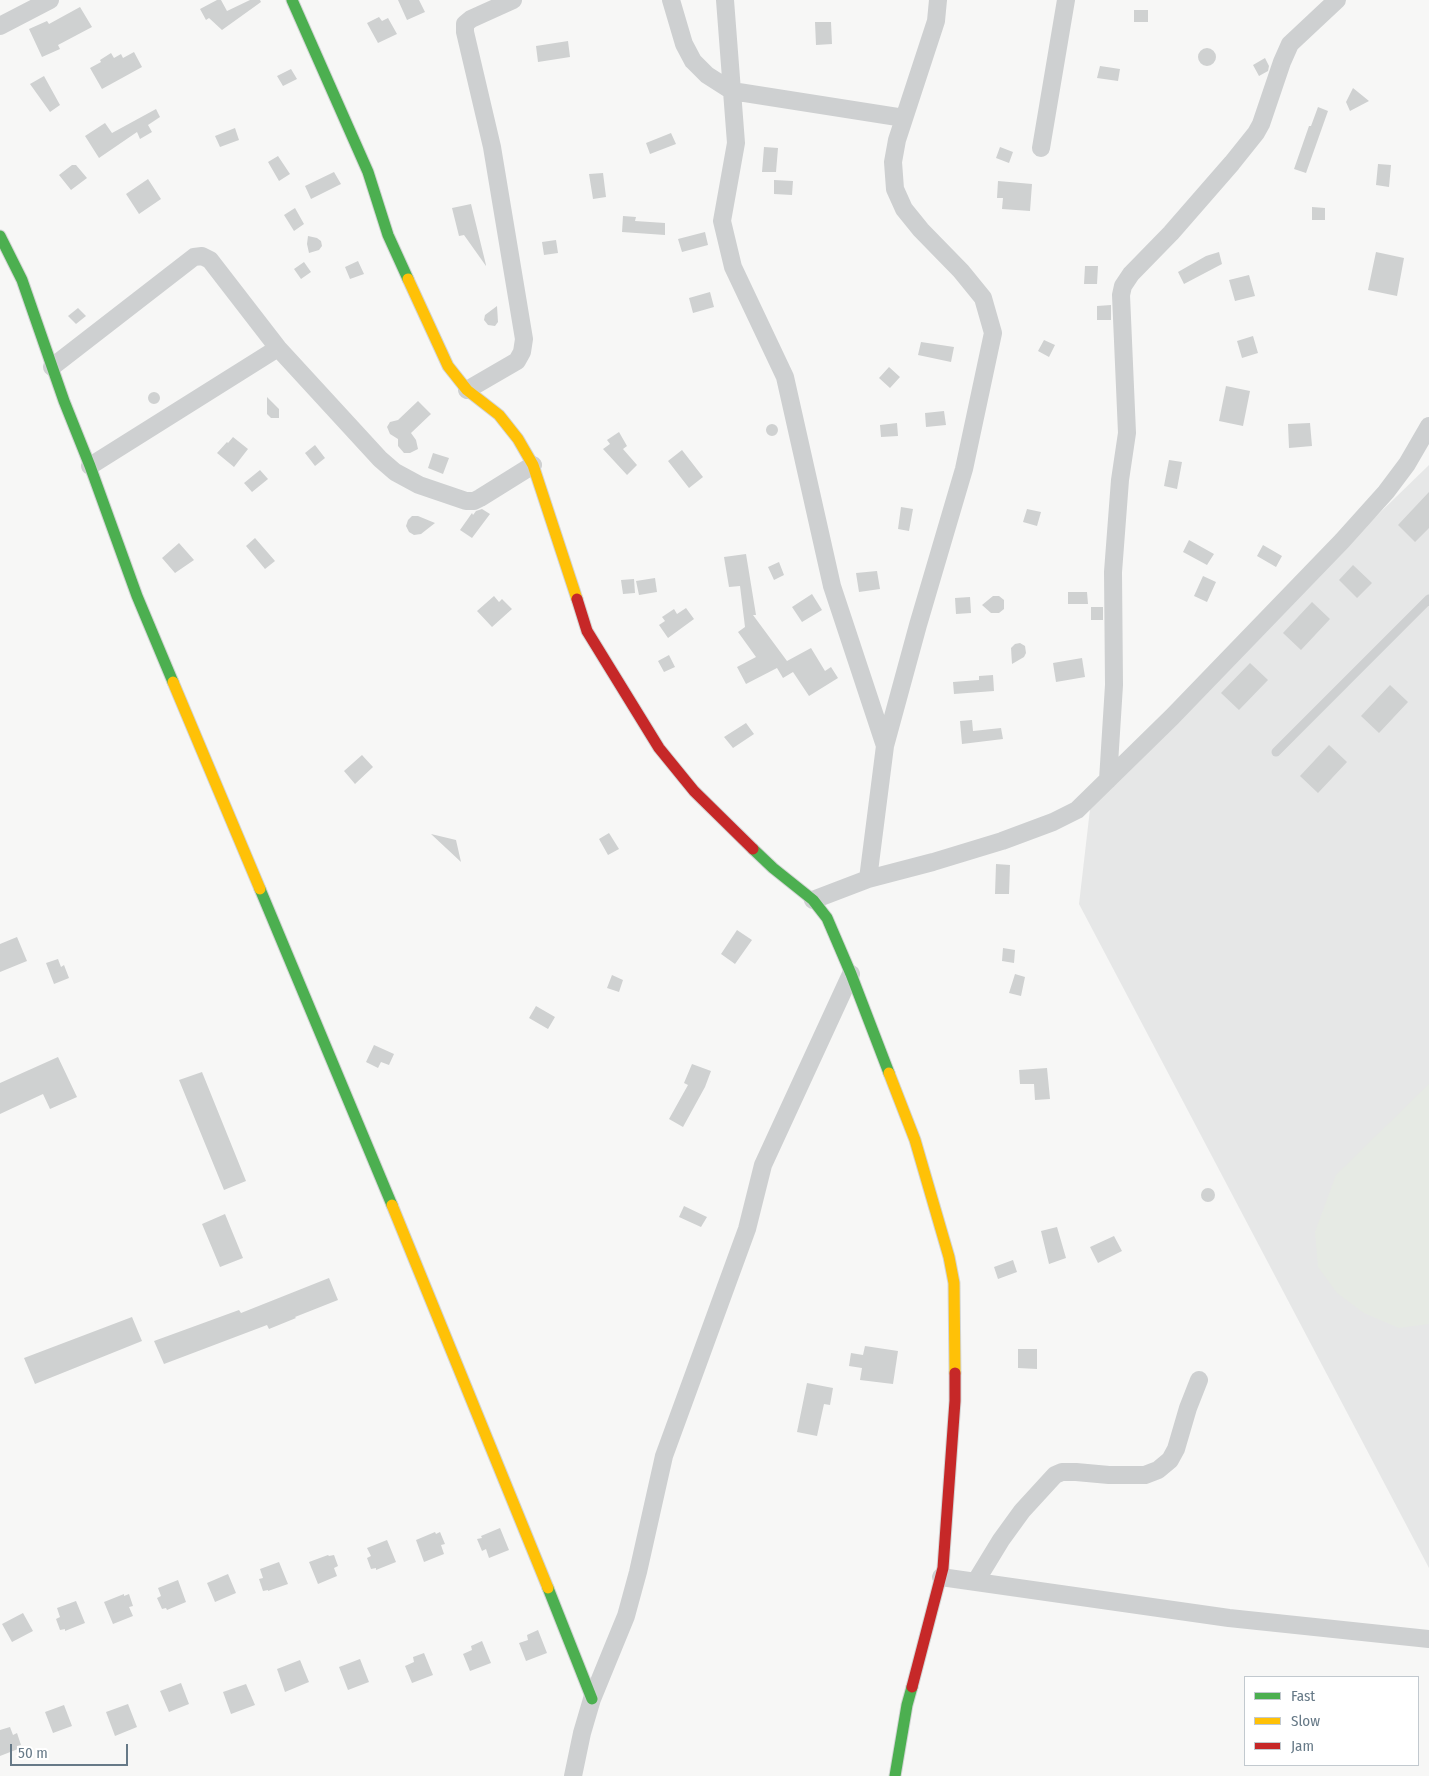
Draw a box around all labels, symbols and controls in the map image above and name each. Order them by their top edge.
legend [1244,1676,1419,1766]
text: Fast [1291,1687,1315,1705]
text: Slow [1291,1712,1320,1730]
scale bar [12,1734,130,1766]
text: Jam [1291,1737,1314,1755]
text: 50 m [18,1744,48,1762]

